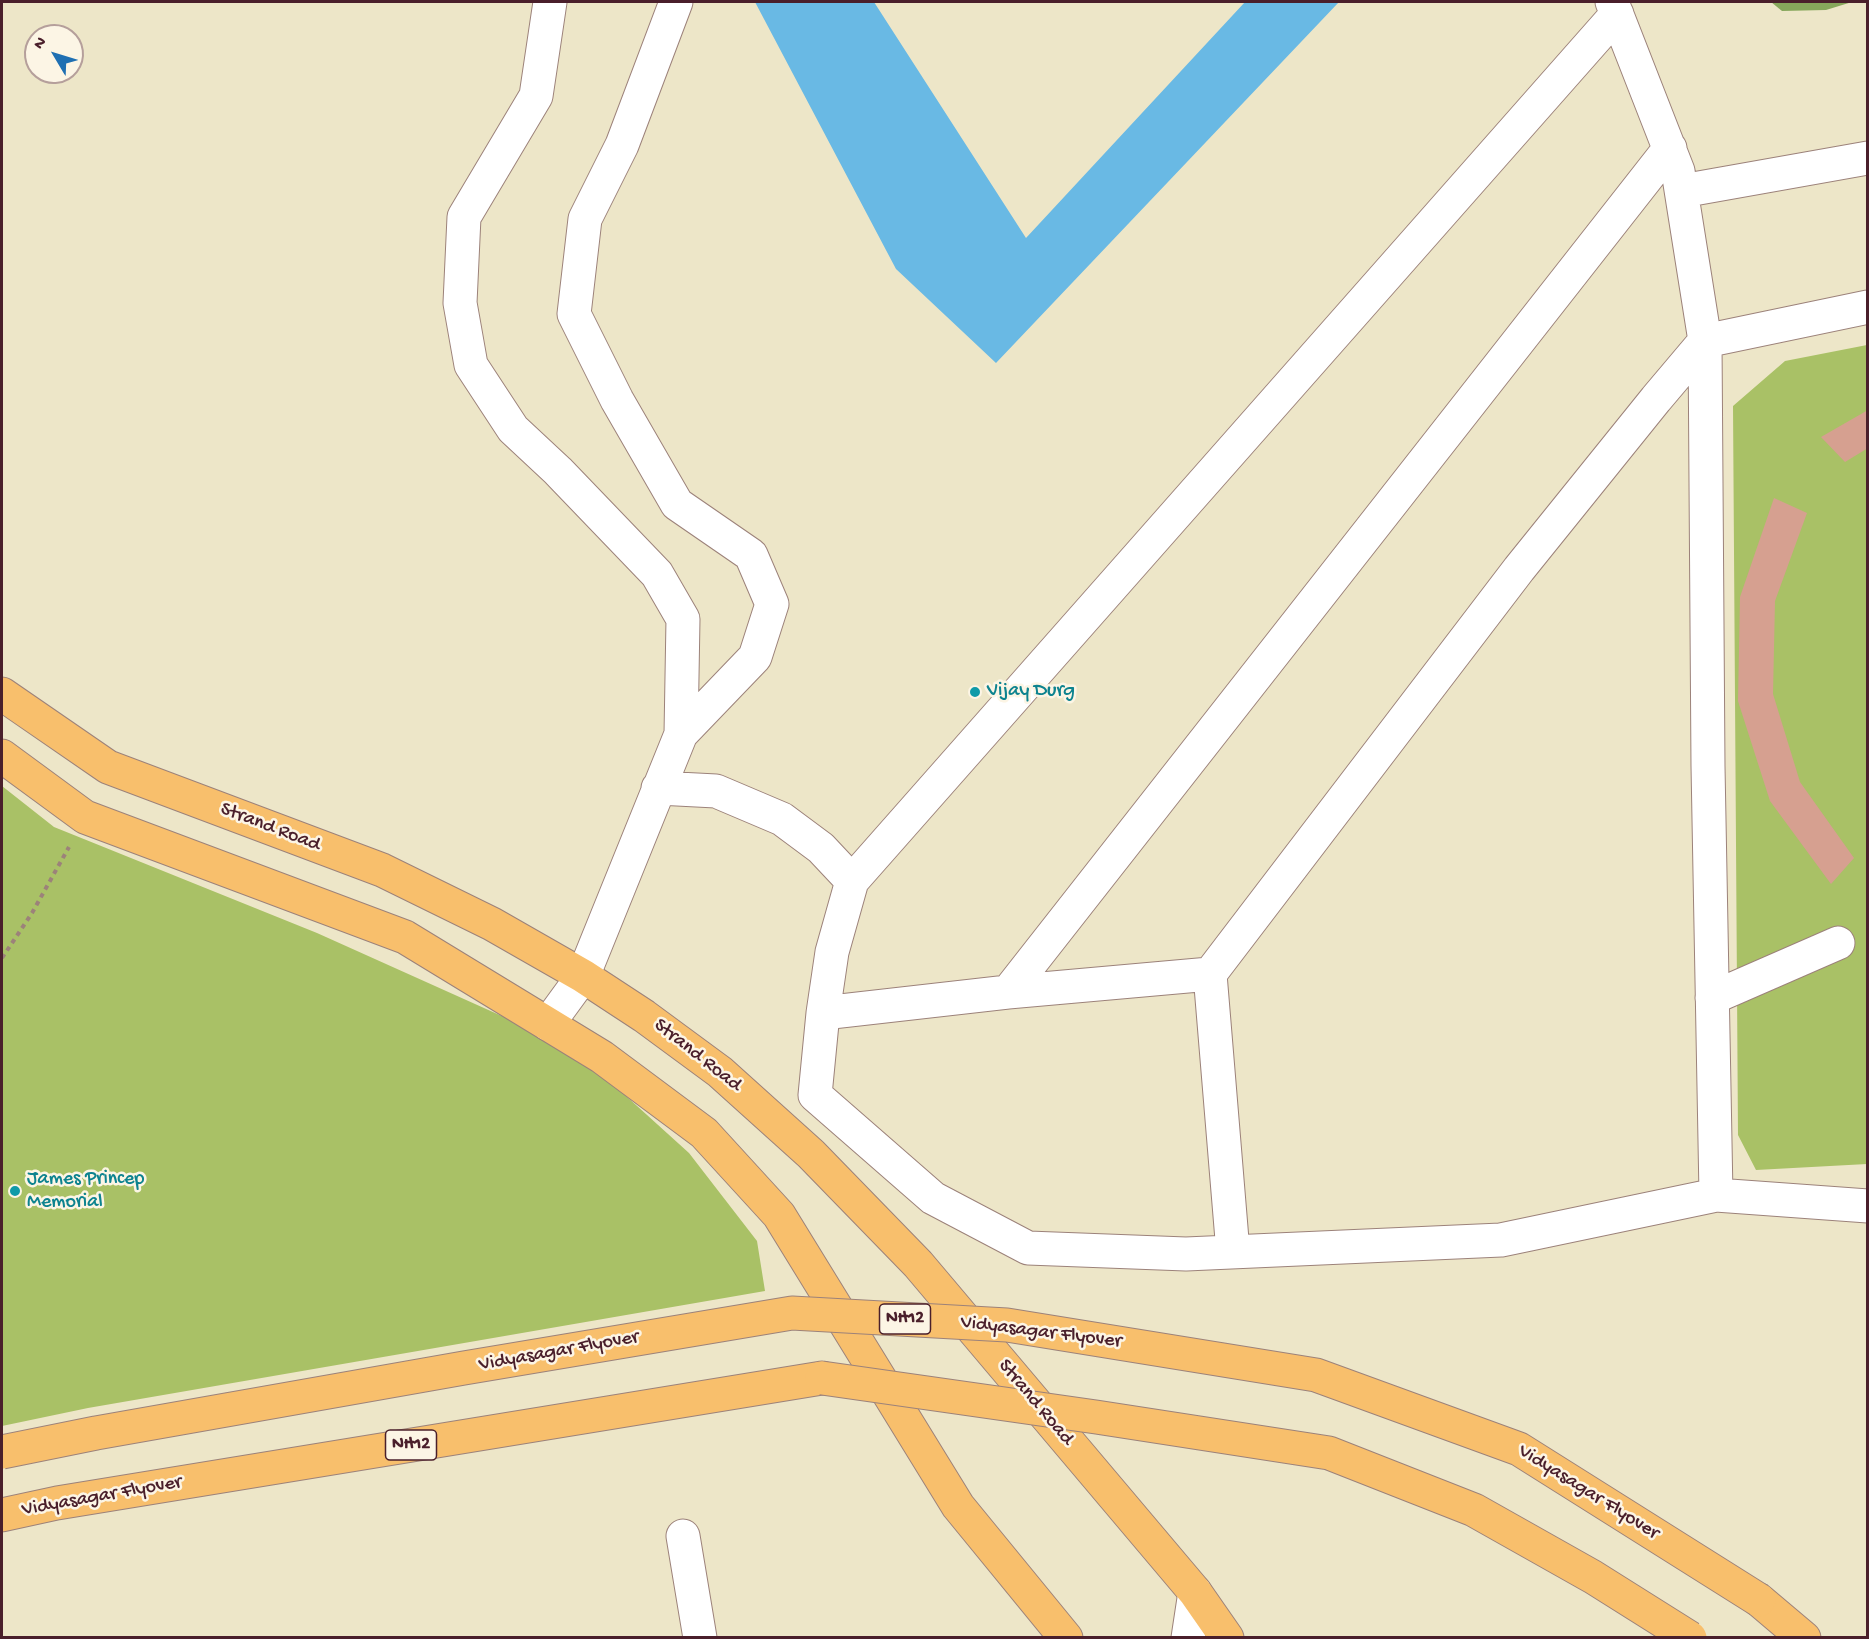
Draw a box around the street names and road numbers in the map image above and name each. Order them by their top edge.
street label: Strand Road [217,798,323,858]
street label: Strand Road [648,1014,746,1098]
road number: NH12 [880,1304,930,1334]
street label: Vidyasagar Flyover [959,1311,1123,1355]
street label: Vidyasagar Flyover [477,1326,641,1378]
street label: Strand Road [992,1355,1078,1451]
road number: NH12 [386,1430,436,1460]
street label: Vidyasagar Flyover [1513,1440,1663,1546]
street label: Vidyasagar Flyover [20,1471,184,1523]

